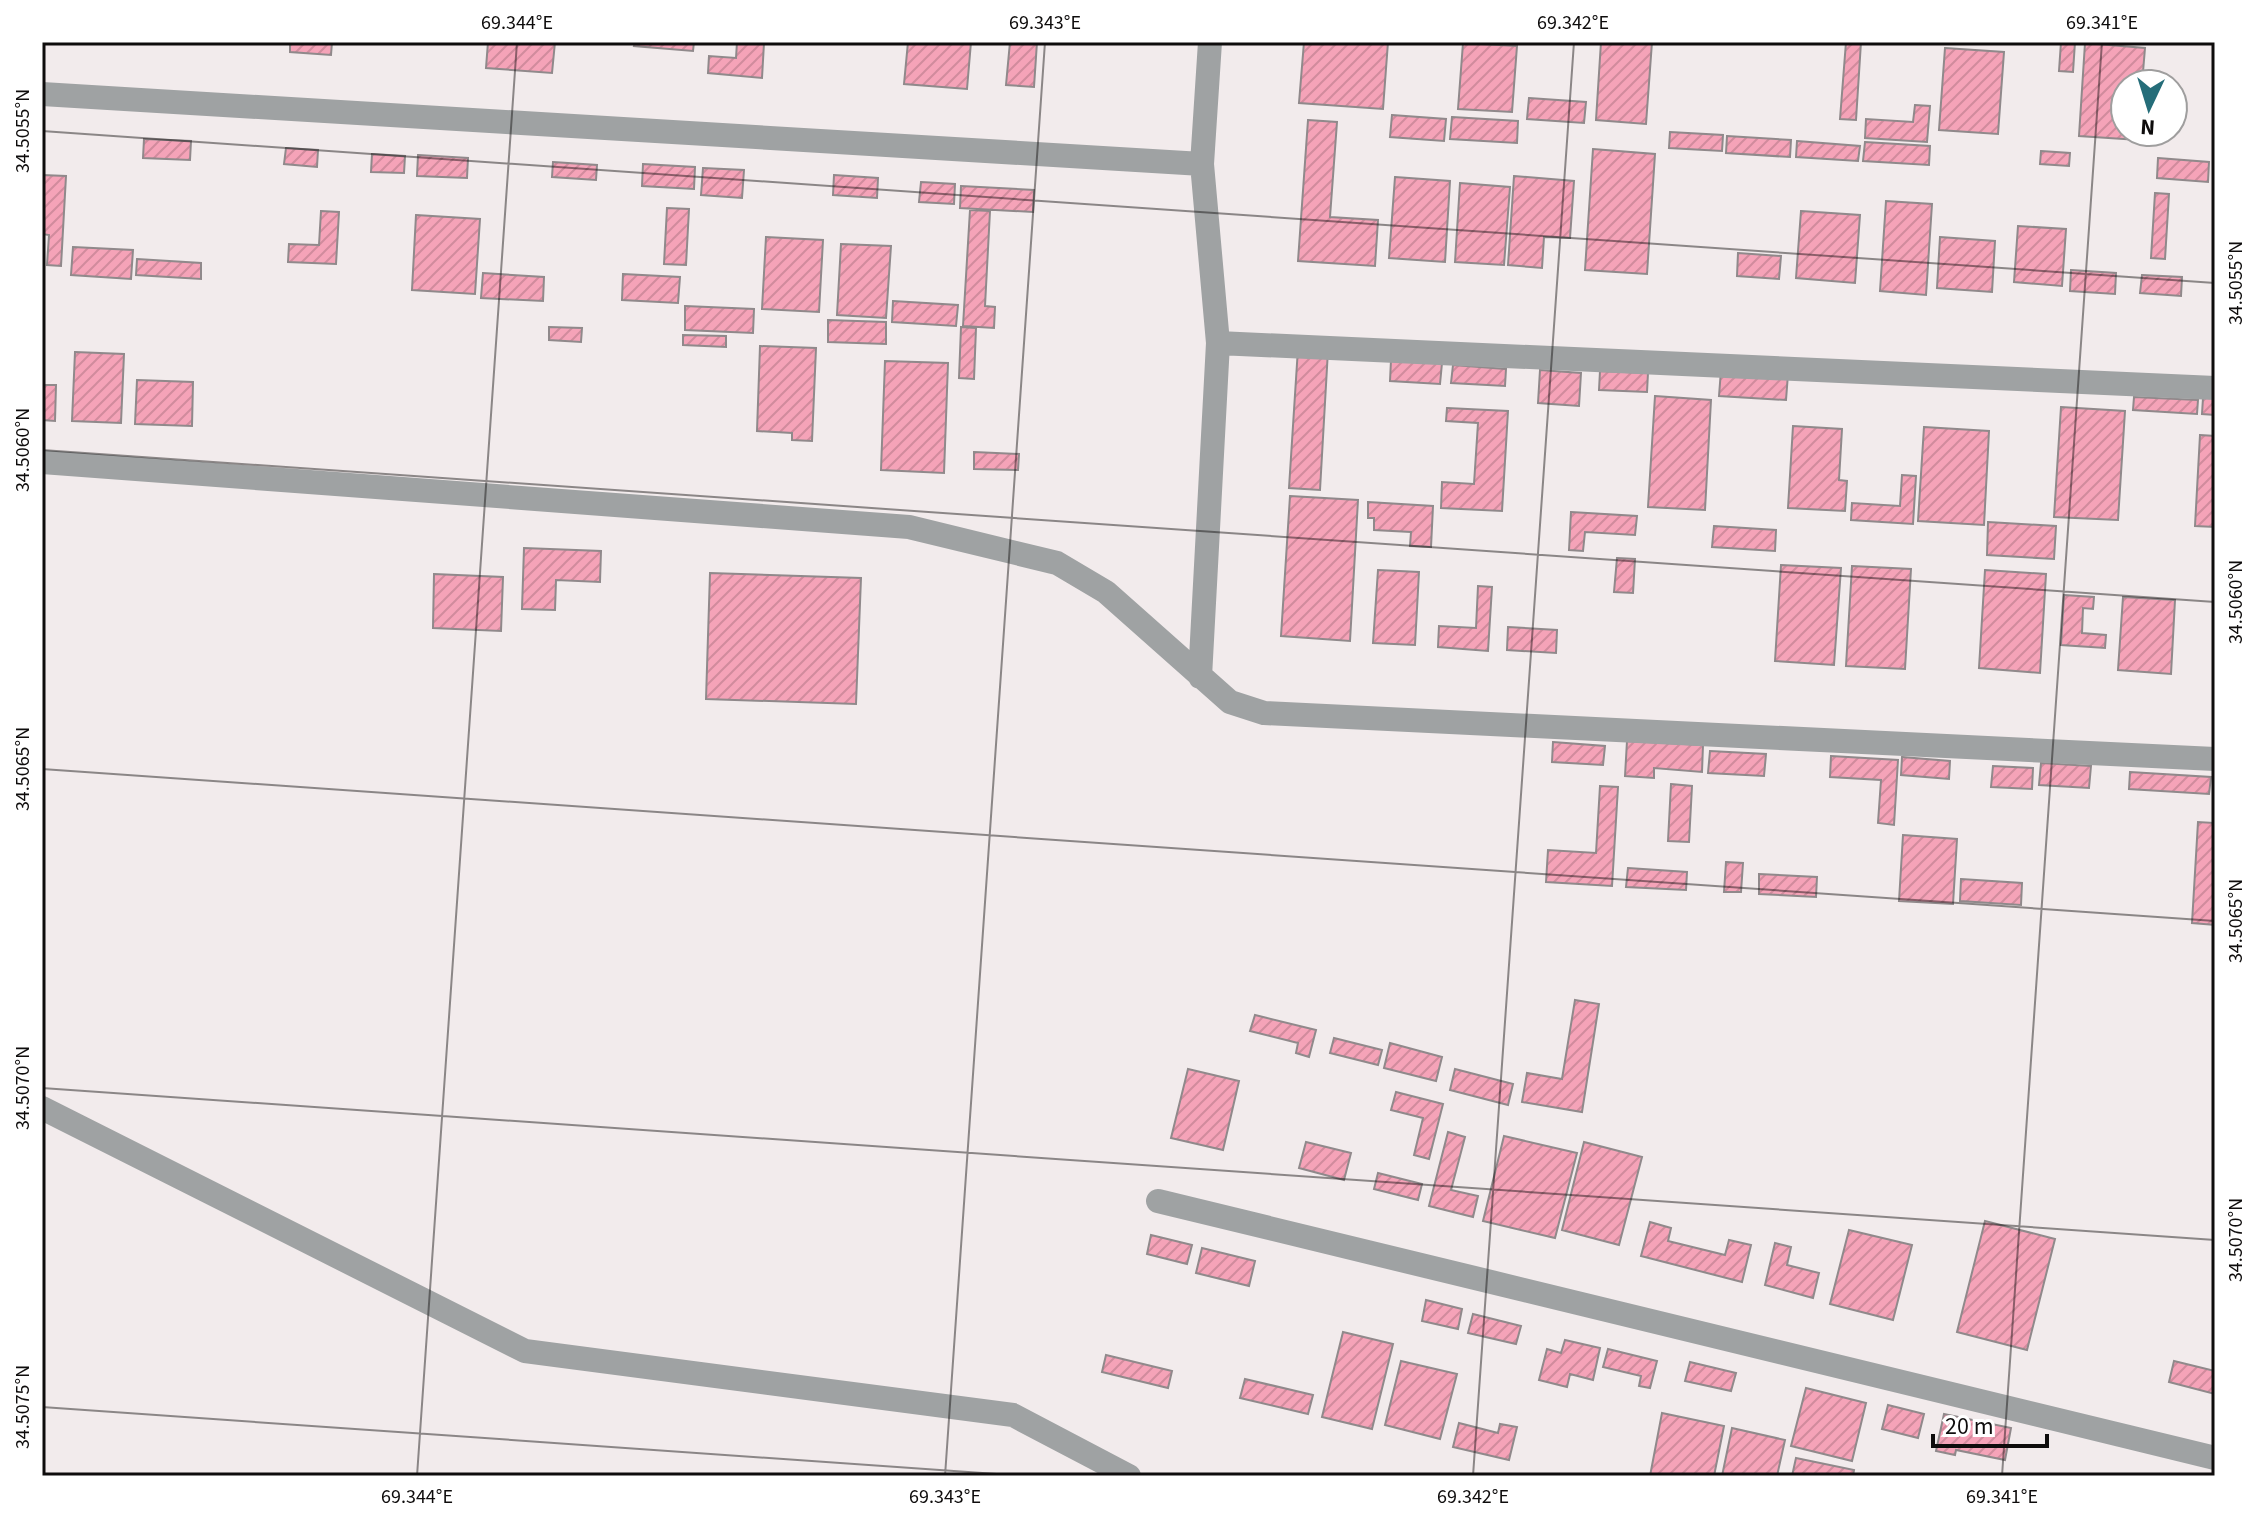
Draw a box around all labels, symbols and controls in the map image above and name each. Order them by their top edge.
text: 69.344°E [481,9,553,37]
text: 69.343°E [1009,9,1081,37]
text: 69.342°E [1537,9,1609,37]
text: 69.341°E [2066,9,2138,37]
north arrow [2109,68,2189,148]
text: 34.5055°N [9,89,37,173]
text: N [2139,110,2156,143]
text: 34.5055°N [2222,241,2250,325]
text: 34.5060°N [9,408,37,492]
text: 34.5060°N [2222,560,2250,644]
text: 34.5065°N [9,727,37,811]
text: 34.5065°N [2222,879,2250,963]
text: 34.5070°N [9,1046,37,1130]
text: 34.5070°N [2222,1198,2250,1282]
text: 34.5075°N [9,1365,37,1449]
scale bar [1933,1398,2047,1448]
text: 20 m [1945,1409,1994,1444]
text: 69.344°E [381,1483,453,1511]
text: 69.343°E [909,1483,981,1511]
text: 69.342°E [1437,1483,1509,1511]
text: 69.341°E [1966,1483,2038,1511]

